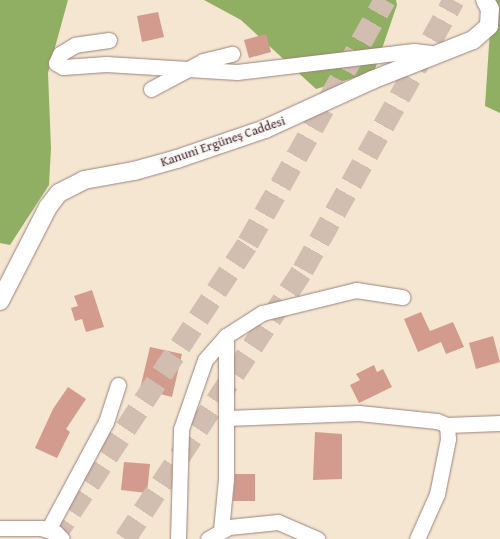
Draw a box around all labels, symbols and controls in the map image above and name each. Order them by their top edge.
street label: Kanuni Ergüneş Caddesi [159,113,287,171]

